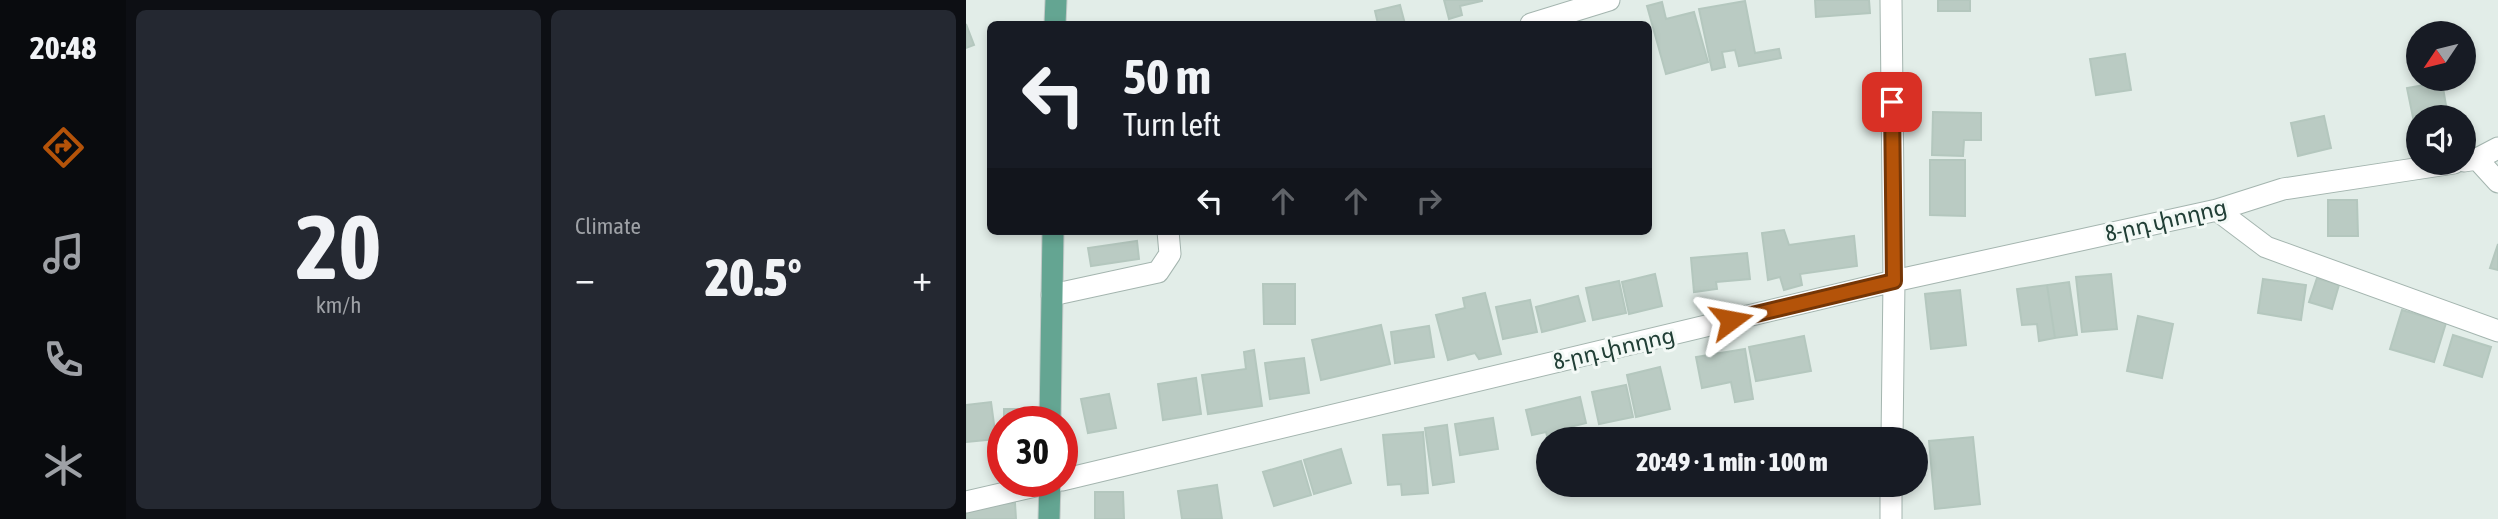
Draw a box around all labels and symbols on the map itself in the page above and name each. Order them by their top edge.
north arrow [2406,21,2476,91]
pin [1862,72,1922,132]
street label: 8-րդ փողոց [2103,193,2230,248]
position arrow [1694,283,1768,357]
street label: 8-րդ փողոց [1551,321,1678,376]
speed limit sign: 30 [987,406,1078,497]

